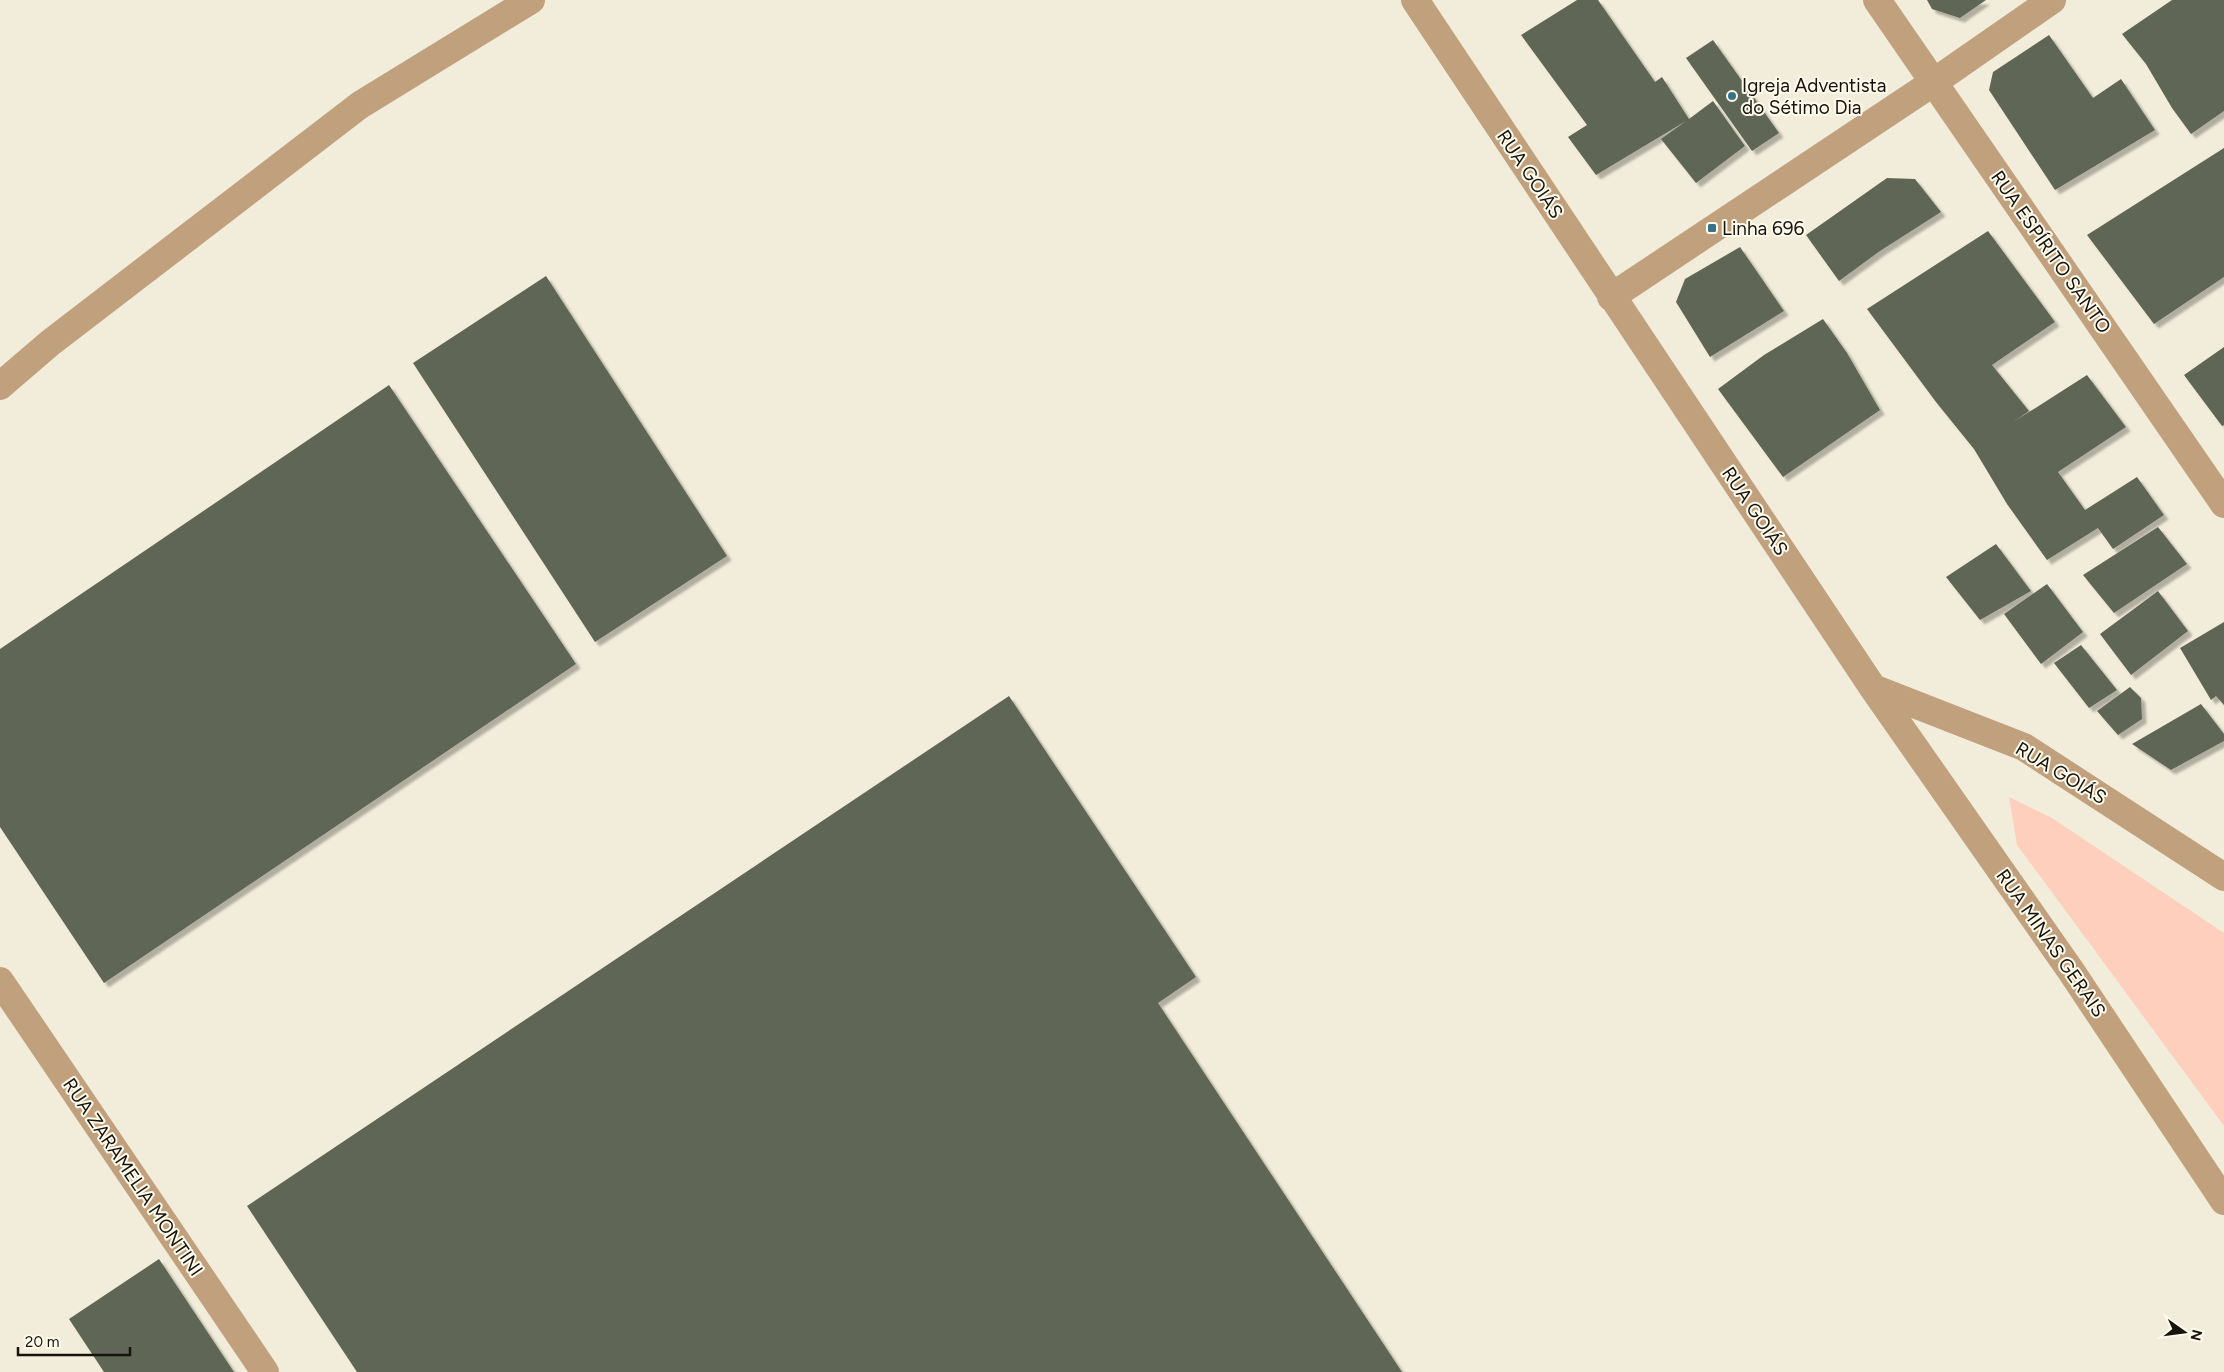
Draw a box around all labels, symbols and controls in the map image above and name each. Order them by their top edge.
place label: Igreja Adventista do Sétimo Dia [1742,74,1886,119]
marker: Igreja Adventista do Sétimo Dia [1726,90,1738,102]
street label: RUA GOIÁS [1492,125,1568,223]
street label: RUA ESPÍRITO SANTO [1986,166,2116,338]
place label: Linha 696 [1722,217,1804,240]
marker: Linha 696 [1706,222,1718,234]
street label: RUA GOIÁS [1717,462,1793,560]
street label: RUA GOIÁS [2011,737,2111,809]
street label: RUA MINAS GERAIS [1991,865,2111,1021]
street label: RUA ZARAMELIA MONTINI [58,1074,208,1280]
north arrow [2159,1307,2209,1357]
scale bar [18,1324,130,1356]
text: N [2187,1328,2206,1342]
text: 20 m [25,1333,59,1351]

